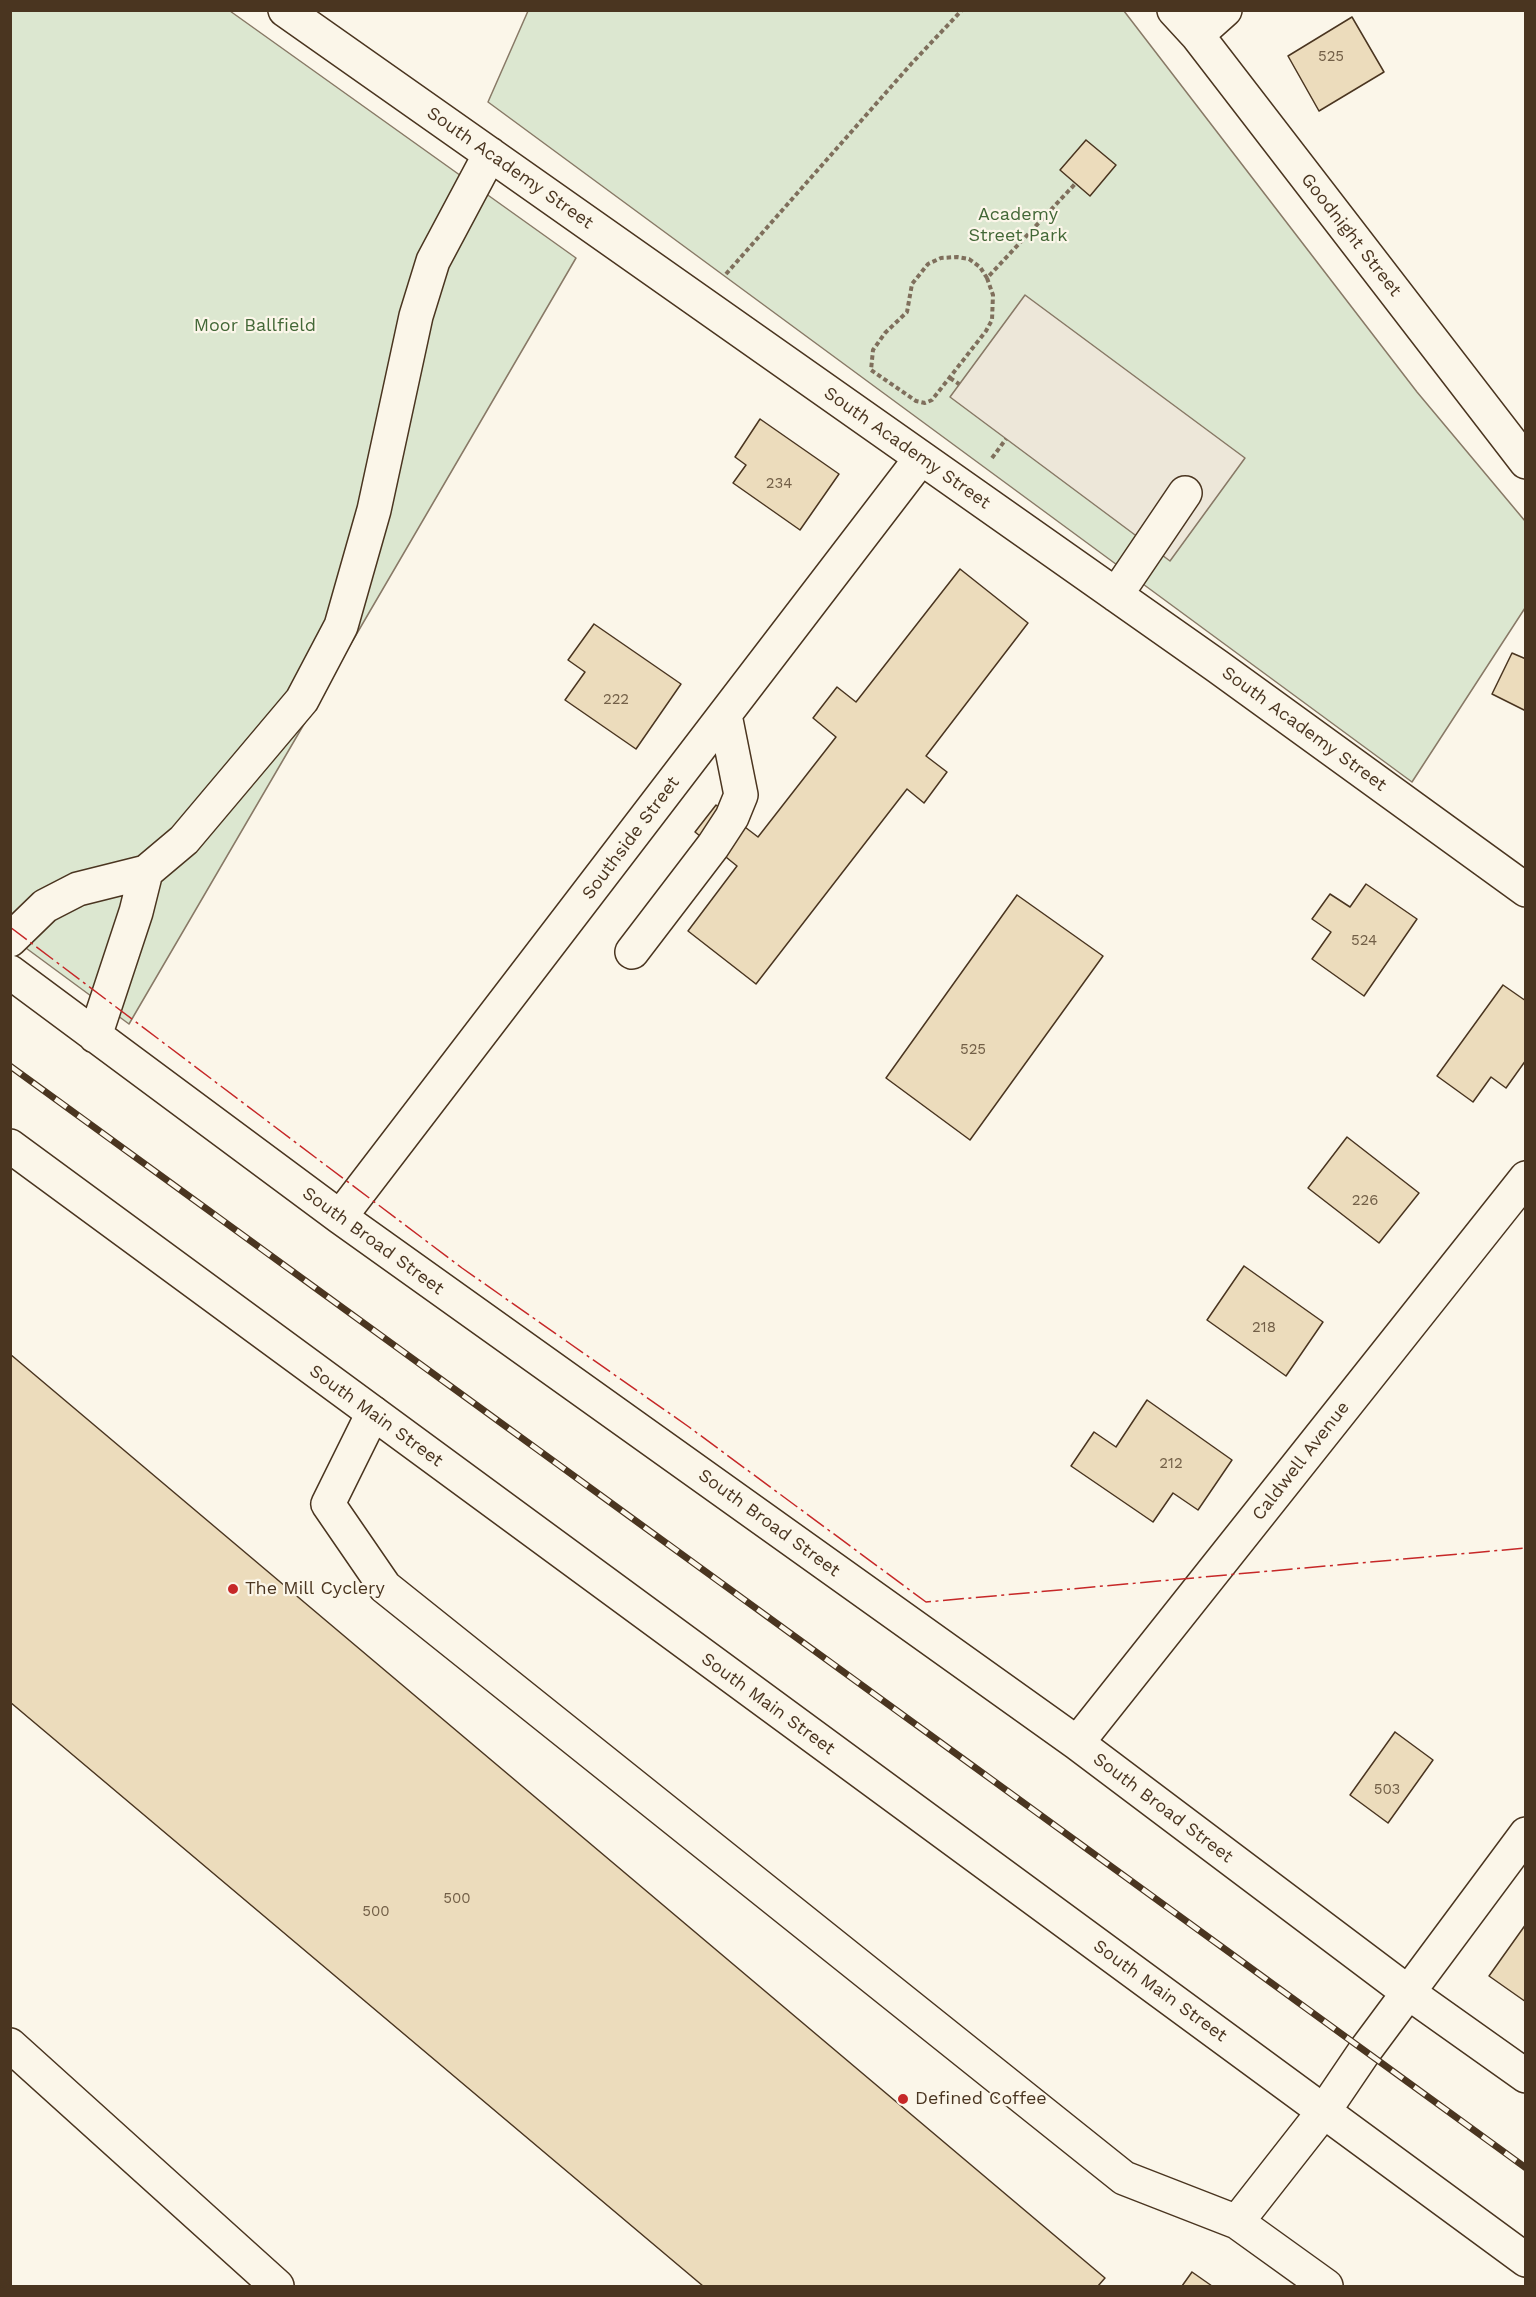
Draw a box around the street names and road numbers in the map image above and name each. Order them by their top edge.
street label: South Academy Street [423,102,597,234]
street label: Goodnight Street [1296,169,1406,301]
street label: South Academy Street [820,382,994,514]
street label: South Academy Street [1217,662,1391,796]
street label: Southside Street [578,772,684,904]
street label: South Broad Street [298,1182,448,1300]
street label: South Main Street [305,1360,447,1472]
street label: Caldwell Avenue [1248,1397,1354,1525]
street label: South Broad Street [694,1464,844,1582]
street label: South Main Street [697,1648,839,1760]
street label: South Broad Street [1089,1748,1237,1868]
street label: South Main Street [1089,1935,1231,2047]

